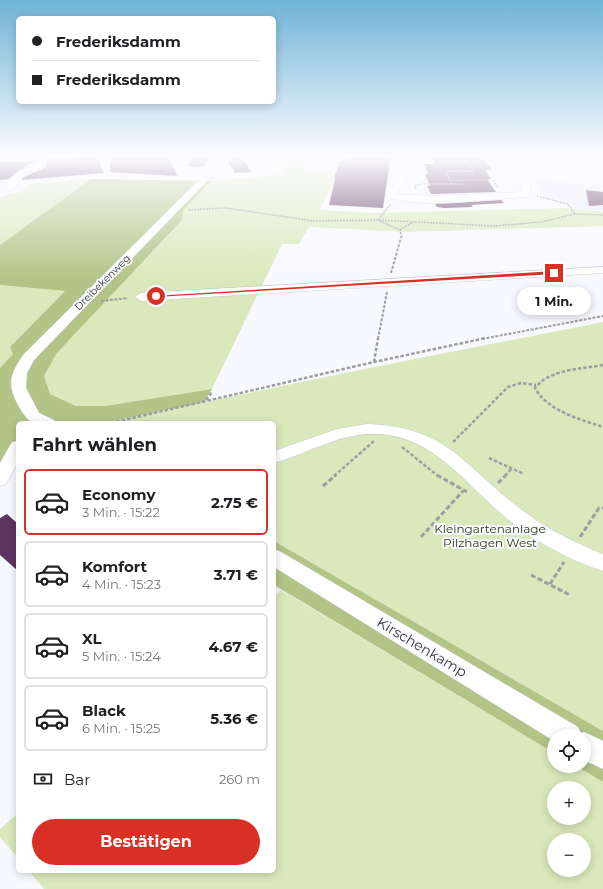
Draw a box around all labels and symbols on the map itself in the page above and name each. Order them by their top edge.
street label: Dreibekenweg [72,252,133,313]
route end [545,264,563,282]
route start [147,287,165,305]
callout: 1 Min. [517,287,591,315]
park label: Kleingartenanlage Pilzhagen West [434,521,546,550]
street label: Kirschenkamp [374,613,470,681]

